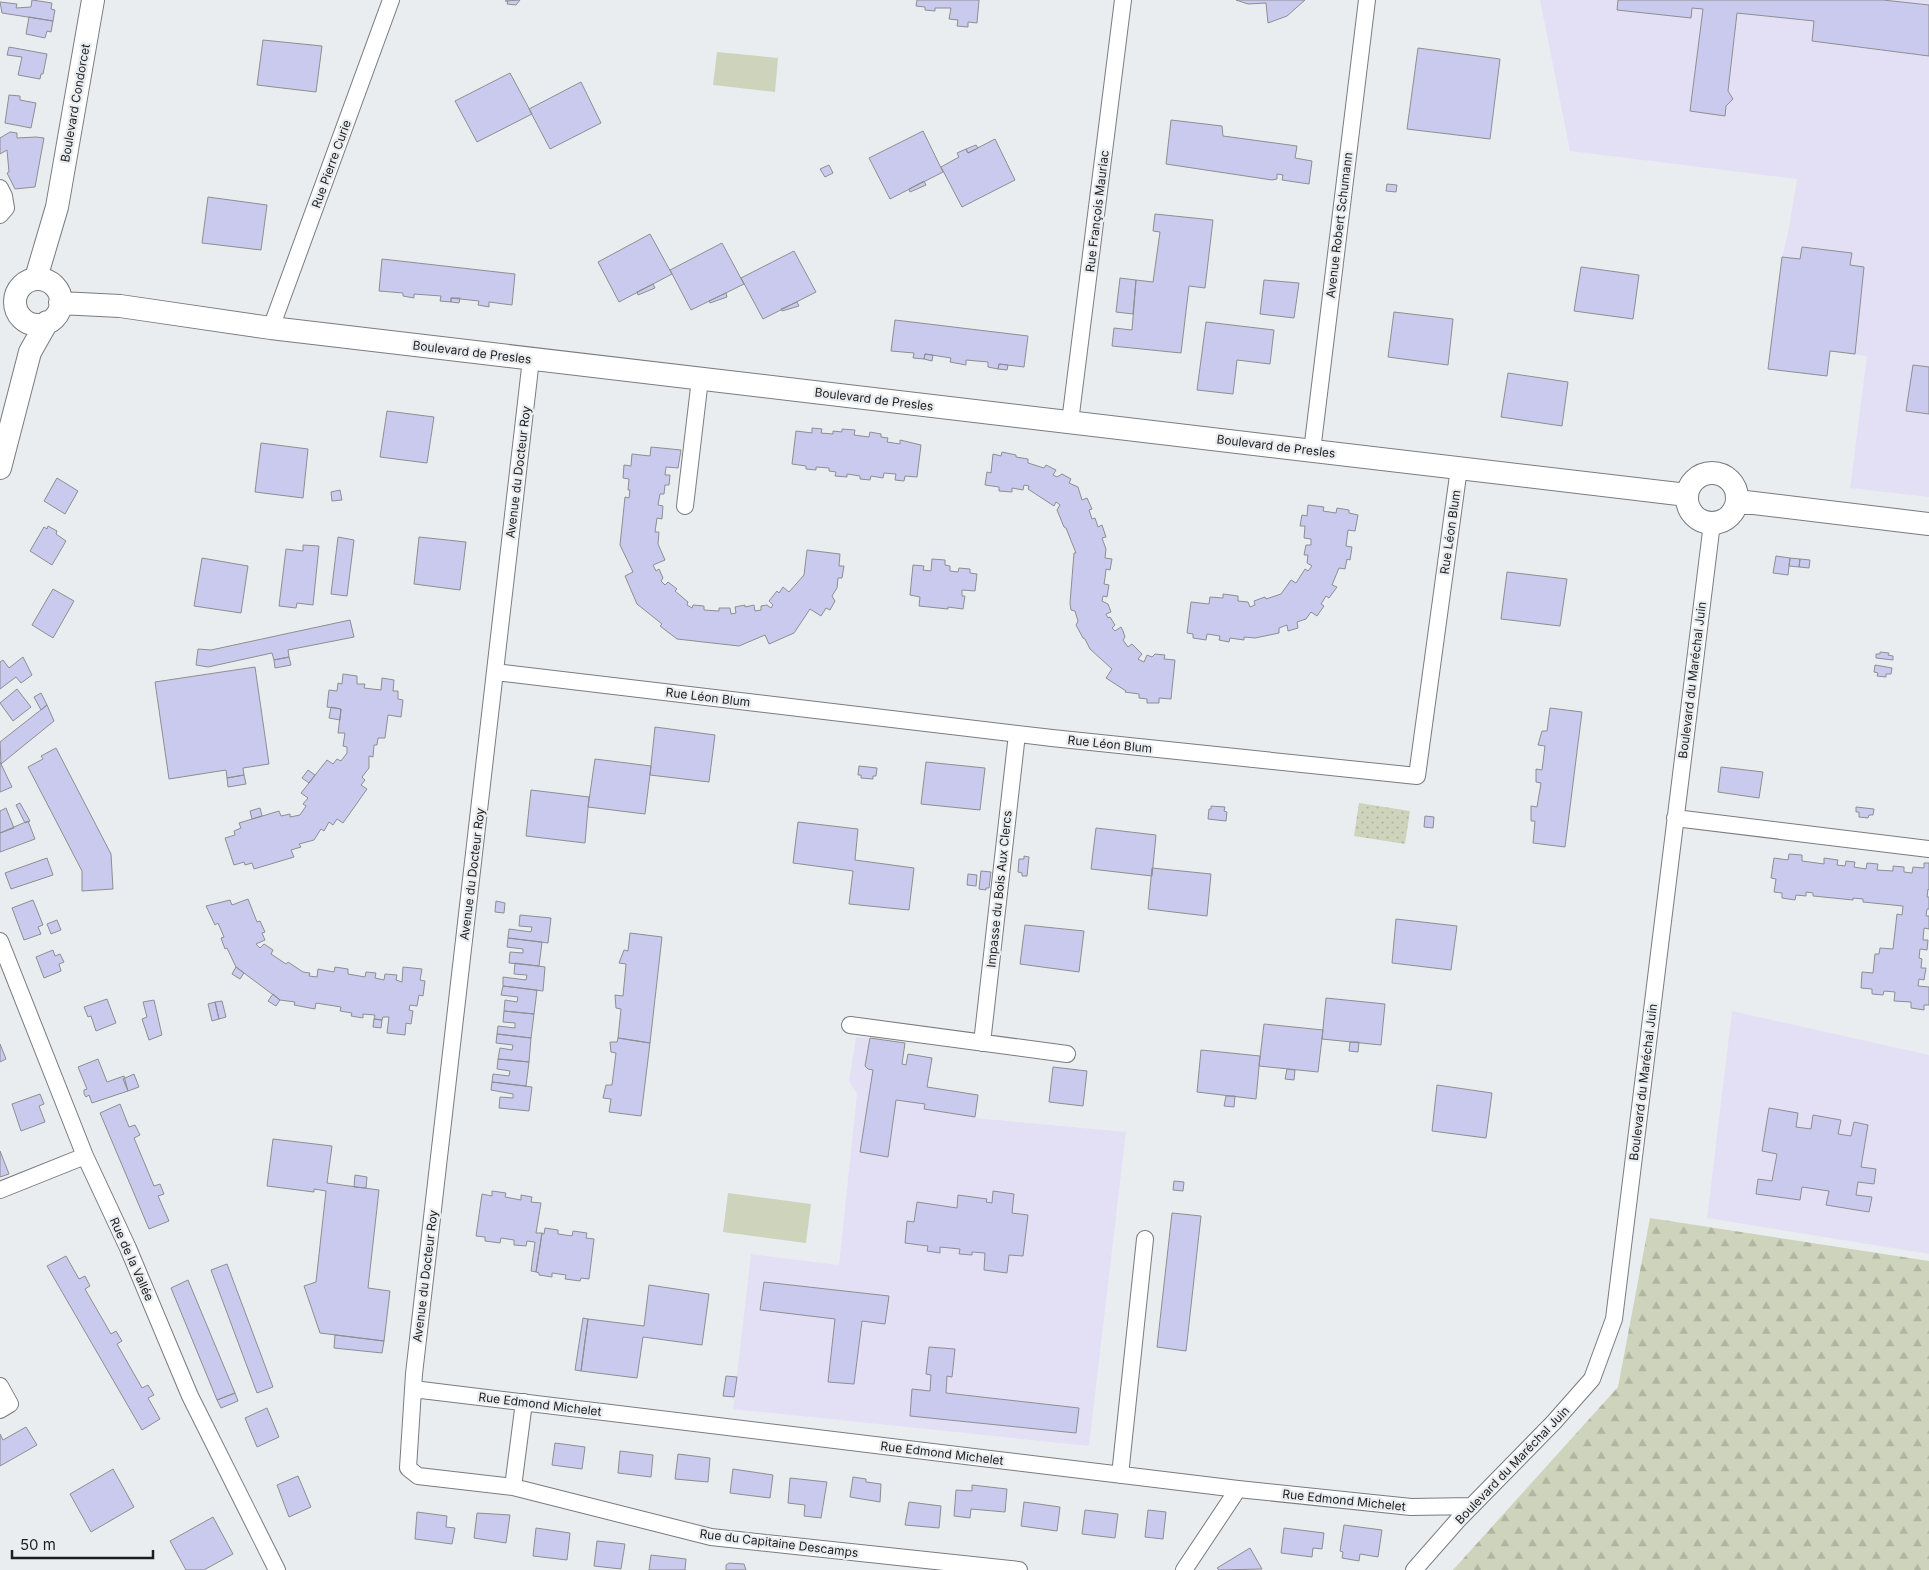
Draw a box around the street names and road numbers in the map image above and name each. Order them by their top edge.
street label: Boulevard Condorcet [57,43,93,163]
street label: Rue Pierre Curie [308,118,354,210]
street label: Rue François Mauriac [1082,149,1112,273]
street label: Avenue Robert Schumann [1323,151,1355,299]
street label: Boulevard de Presles [412,337,532,367]
street label: Boulevard de Presles [814,384,934,414]
street label: Avenue du Docteur Roy [502,405,534,539]
street label: Boulevard de Presles [1216,431,1336,461]
street label: Rue Léon Blum [1437,489,1463,575]
street label: Boulevard du Maréchal Juin [1675,601,1709,759]
street label: Rue Léon Blum [665,684,751,710]
street label: Rue Léon Blum [1067,732,1153,756]
street label: Avenue du Docteur Roy [456,807,488,941]
street label: Impasse du Bois Aux Clercs [983,810,1015,968]
street label: Boulevard du Maréchal Juin [1626,1003,1660,1161]
street label: Avenue du Docteur Roy [409,1209,441,1343]
street label: Rue de la Vallée [107,1215,157,1303]
street label: Rue Edmond Michelet [478,1389,602,1419]
street label: Boulevard du Maréchal Juin [1452,1403,1572,1527]
street label: Rue Edmond Michelet [880,1438,1004,1468]
street label: Rue Edmond Michelet [1282,1486,1406,1514]
street label: Rue du Capitaine Descamps [699,1526,859,1560]

